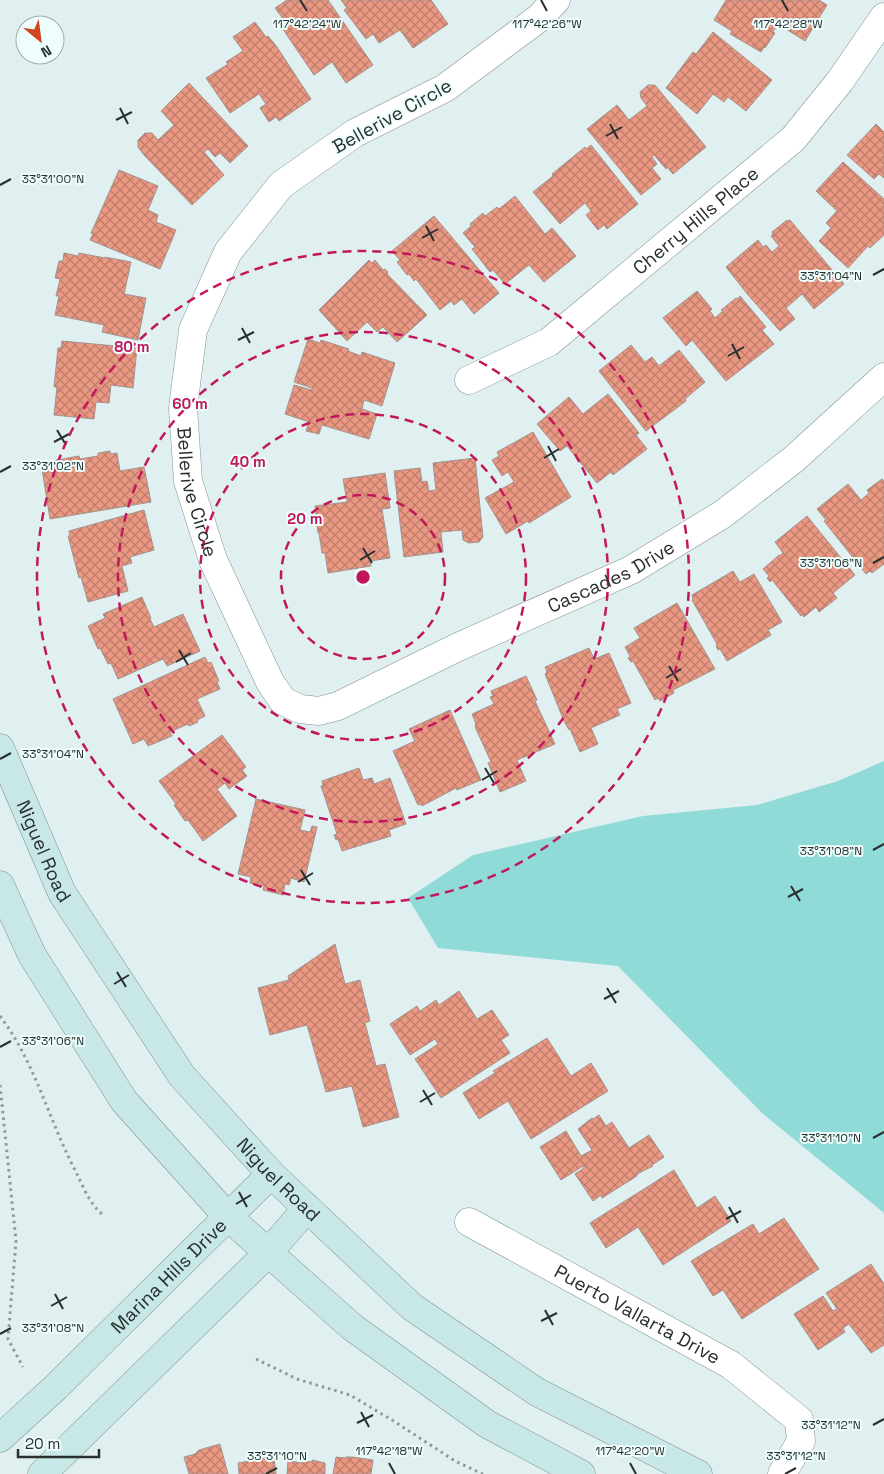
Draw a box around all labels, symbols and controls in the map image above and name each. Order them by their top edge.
north arrow [15,15,65,65]
text: 117°42'24"W [273,16,342,32]
text: 117°42'26"W [512,16,582,32]
text: 117°42'28"W [753,16,823,32]
text: N [38,41,55,62]
street label: Bellerive Circle [328,73,456,159]
street label: Cherry Hills Place [627,160,764,280]
text: 33°31'00"N [22,171,84,187]
text: 33°31'04"N [800,268,862,284]
text: 80 m [114,337,150,356]
text: 60 m [172,394,208,413]
street label: Bellerive Circle [172,426,224,560]
text: 40 m [230,452,266,471]
text: 33°31'02"N [22,458,84,474]
text: 20 m [287,509,323,528]
street label: Cascades Drive [543,534,679,618]
text: 33°31'06"N [800,555,862,571]
centre of rings [354,568,372,586]
text: 33°31'04"N [22,746,84,762]
street label: Niguel Road [11,796,77,907]
text: 33°31'08"N [800,843,862,859]
text: 33°31'06"N [22,1033,84,1049]
text: 33°31'10"N [801,1130,861,1146]
street label: Niguel Road [231,1132,326,1227]
street label: Marina Hills Drive [105,1213,232,1339]
street label: Puerto Vallarta Drive [550,1259,725,1369]
text: 33°31'08"N [22,1320,84,1336]
text: 33°31'12"N [801,1417,861,1433]
scale bar [18,1426,99,1458]
text: 20 m [25,1434,60,1453]
text: 117°42'18"W [355,1443,423,1459]
text: 117°42'20"W [595,1443,665,1459]
text: 33°31'10"N [247,1448,307,1464]
text: 33°31'12"N [766,1448,826,1464]

